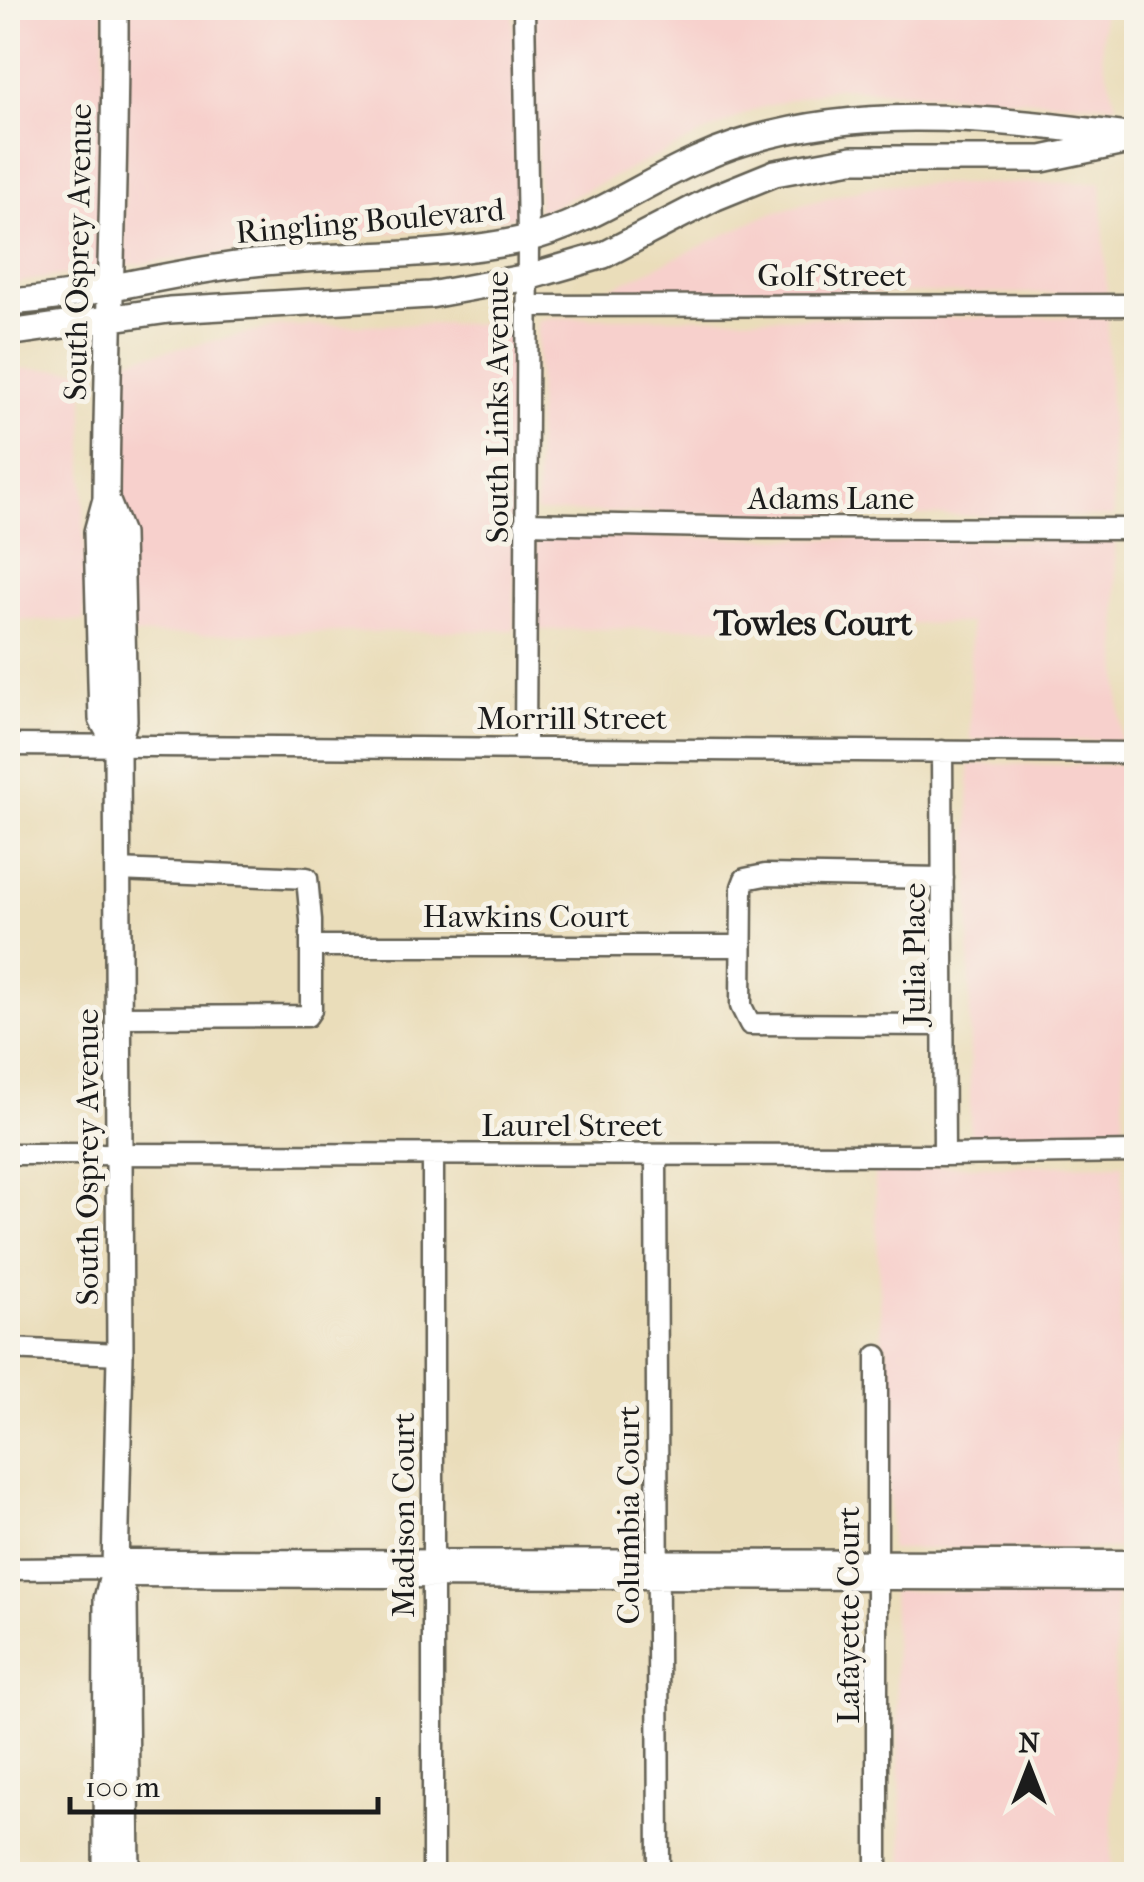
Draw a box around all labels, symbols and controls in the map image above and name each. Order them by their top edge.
street label: South Osprey Avenue [57,103,99,401]
street label: Ringling Boulevard [234,191,506,251]
street label: Golf Street [757,257,907,294]
street label: South Links Avenue [479,271,516,543]
street label: Adams Lane [746,480,915,517]
district label: Towles Court [713,603,913,644]
street label: Morrill Street [477,700,668,737]
street label: Julia Place [896,883,933,1028]
street label: Hawkins Court [423,898,630,935]
street label: South Osprey Avenue [69,1008,106,1306]
street label: Laurel Street [481,1107,663,1144]
street label: Columbia Court [610,1405,647,1625]
street label: Madison Court [385,1412,422,1618]
street label: Lafayette Court [830,1506,867,1724]
north arrow [979,1717,1079,1817]
text: N [1018,1726,1040,1759]
scale bar [70,1752,378,1814]
text: 100 m [85,1770,160,1805]

